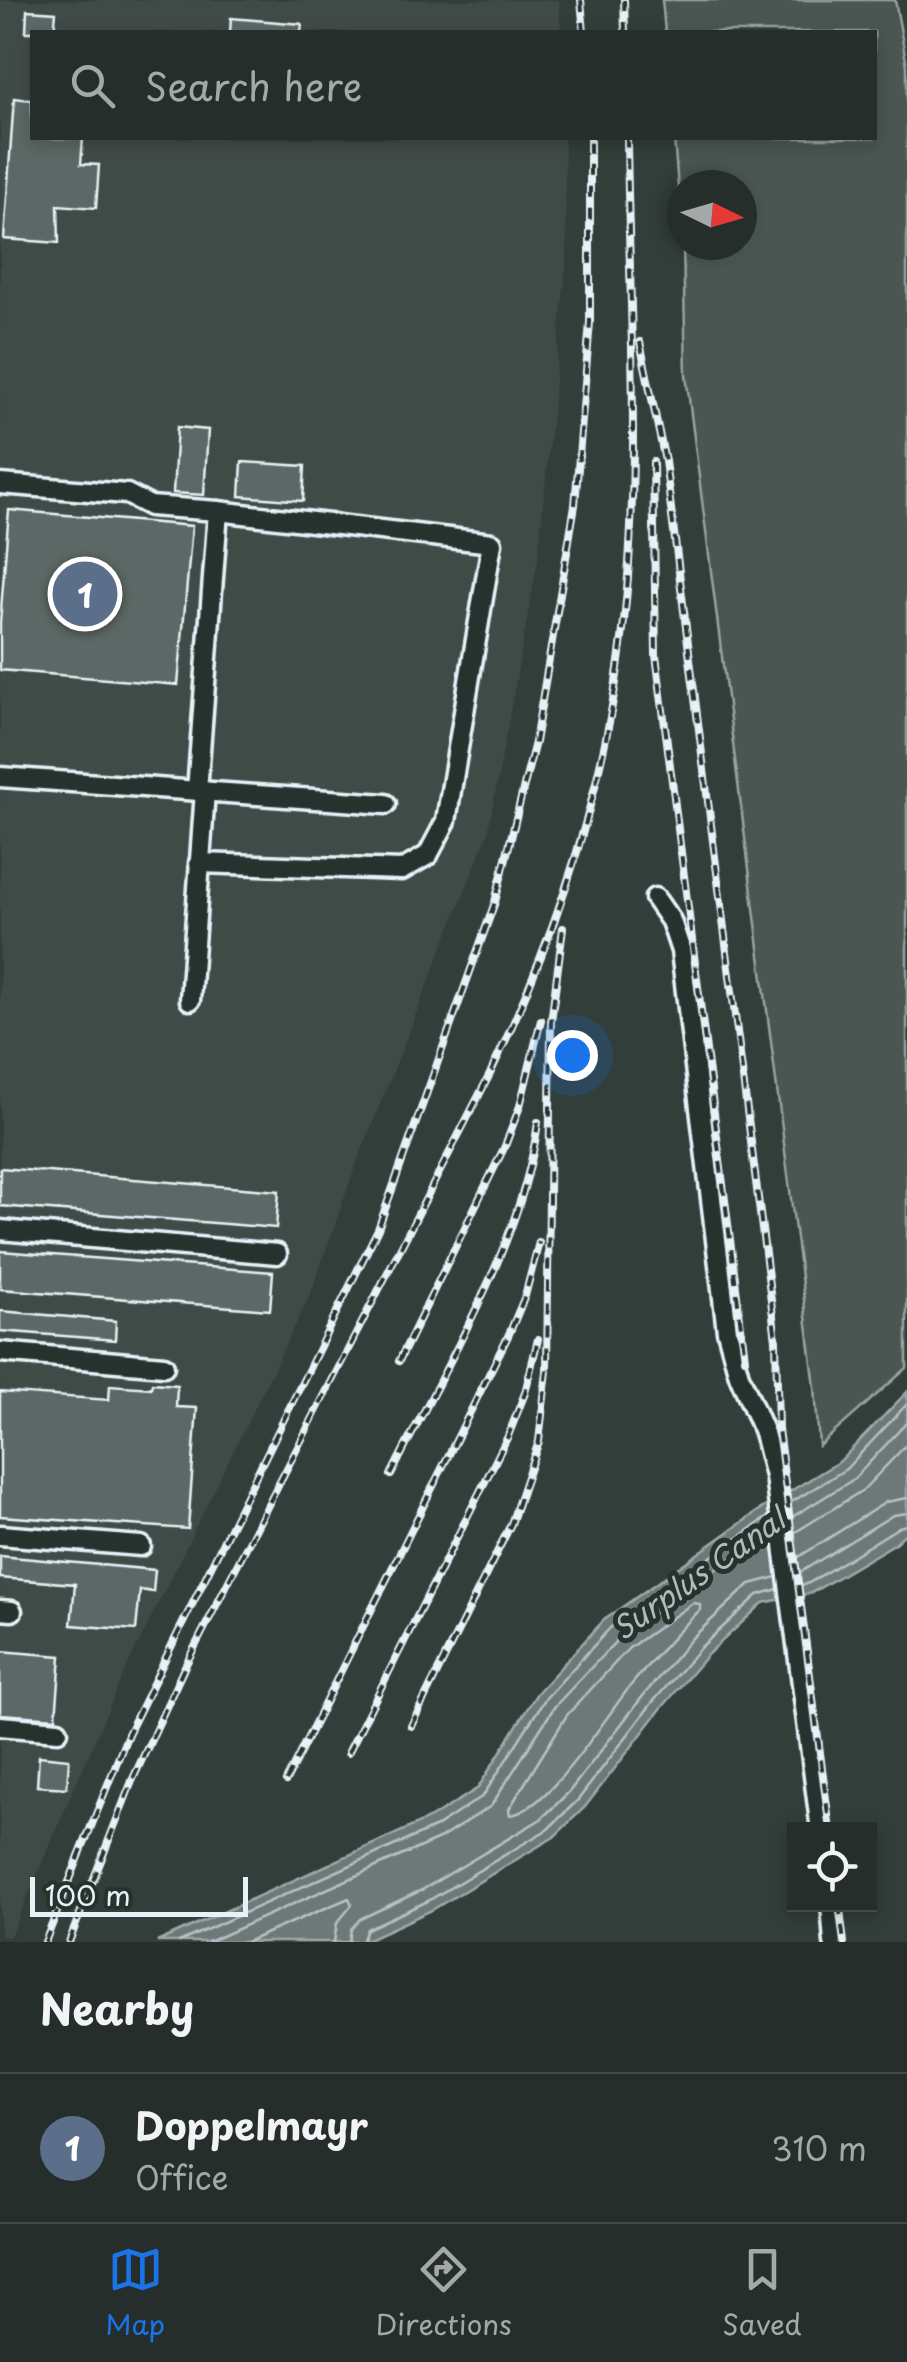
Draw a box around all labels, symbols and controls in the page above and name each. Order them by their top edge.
search box [30,30,877,140]
text: Search here [145,57,362,114]
icon: search [65,58,120,113]
north arrow [667,170,757,260]
pin: 1 [52,556,118,632]
your location [547,1030,598,1081]
water label: Surplus Canal [602,1494,797,1649]
map controls [787,1822,877,1912]
button: locate [787,1822,877,1912]
scale bar [30,1872,248,1916]
text: 100 m [45,1873,131,1916]
text: Nearby [40,1976,194,2039]
text: Doppelmayr [135,2096,368,2153]
text: 1 [65,2124,80,2172]
text: 310 m [771,2124,867,2172]
text: Office [135,2153,229,2201]
tab: Map [105,2242,165,2345]
tab: Directions [376,2242,512,2345]
tab: Saved [722,2242,802,2345]

